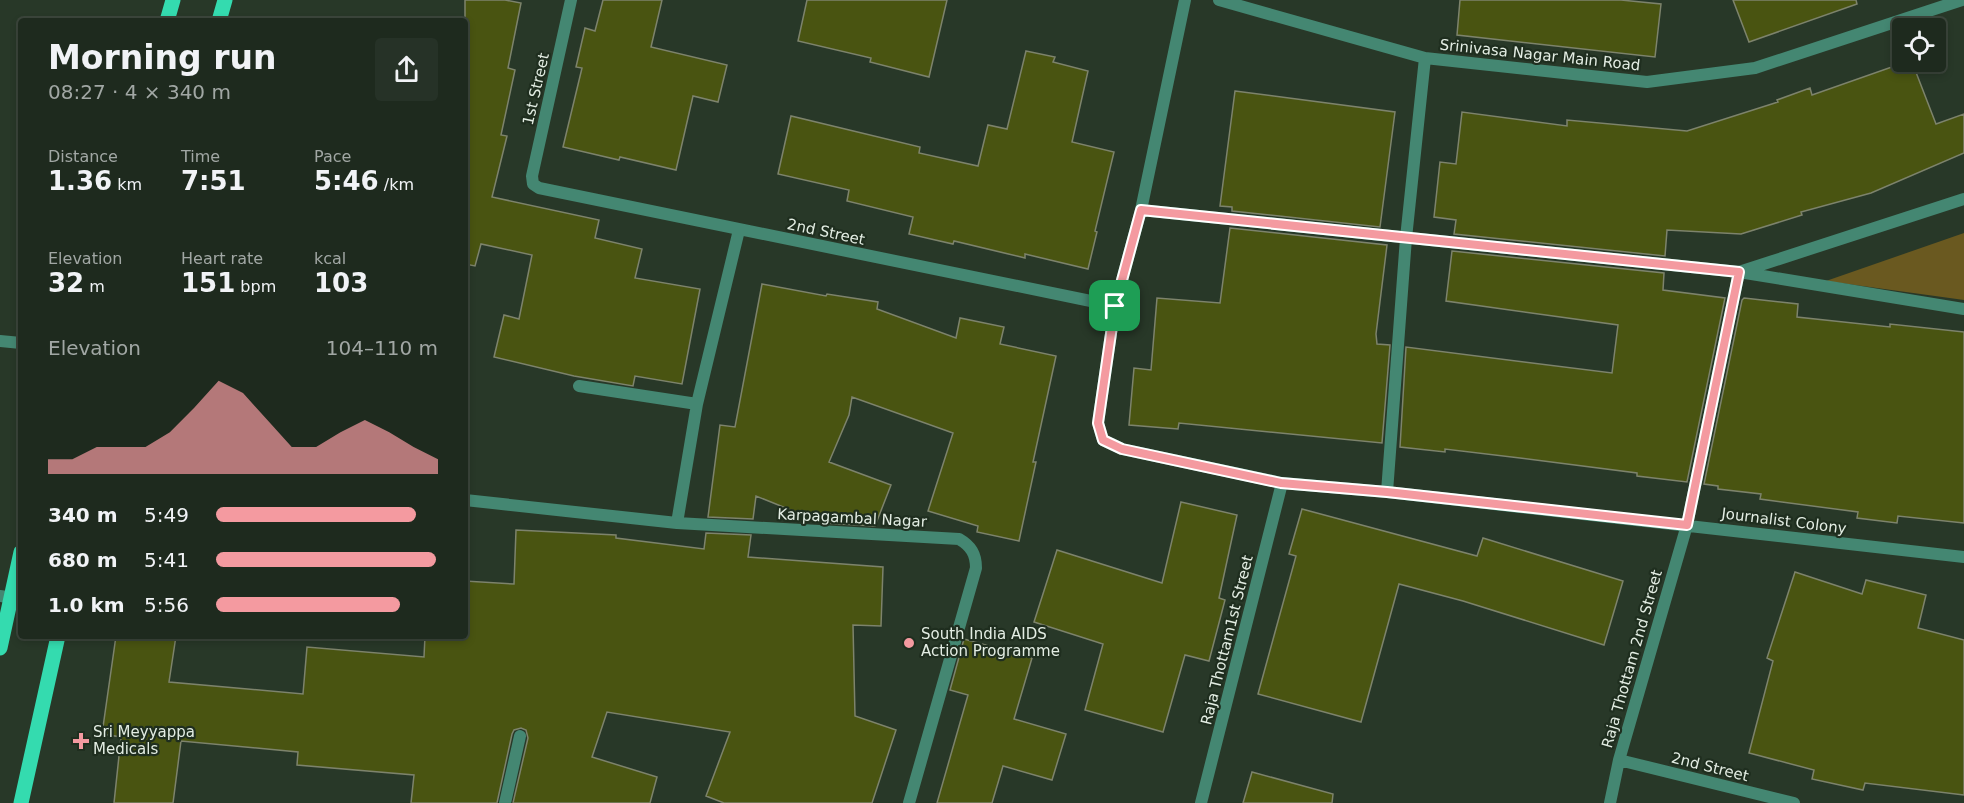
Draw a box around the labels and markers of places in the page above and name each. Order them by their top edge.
pin [1089,280,1140,331]
place label: South India AIDS Action Programme [921,625,1060,660]
marker: South India AIDS Action Programme [902,636,916,650]
place label: Sri Meyyappa Medicals [93,723,195,758]
marker: Sri Meyyappa Medicals [74,734,88,748]

